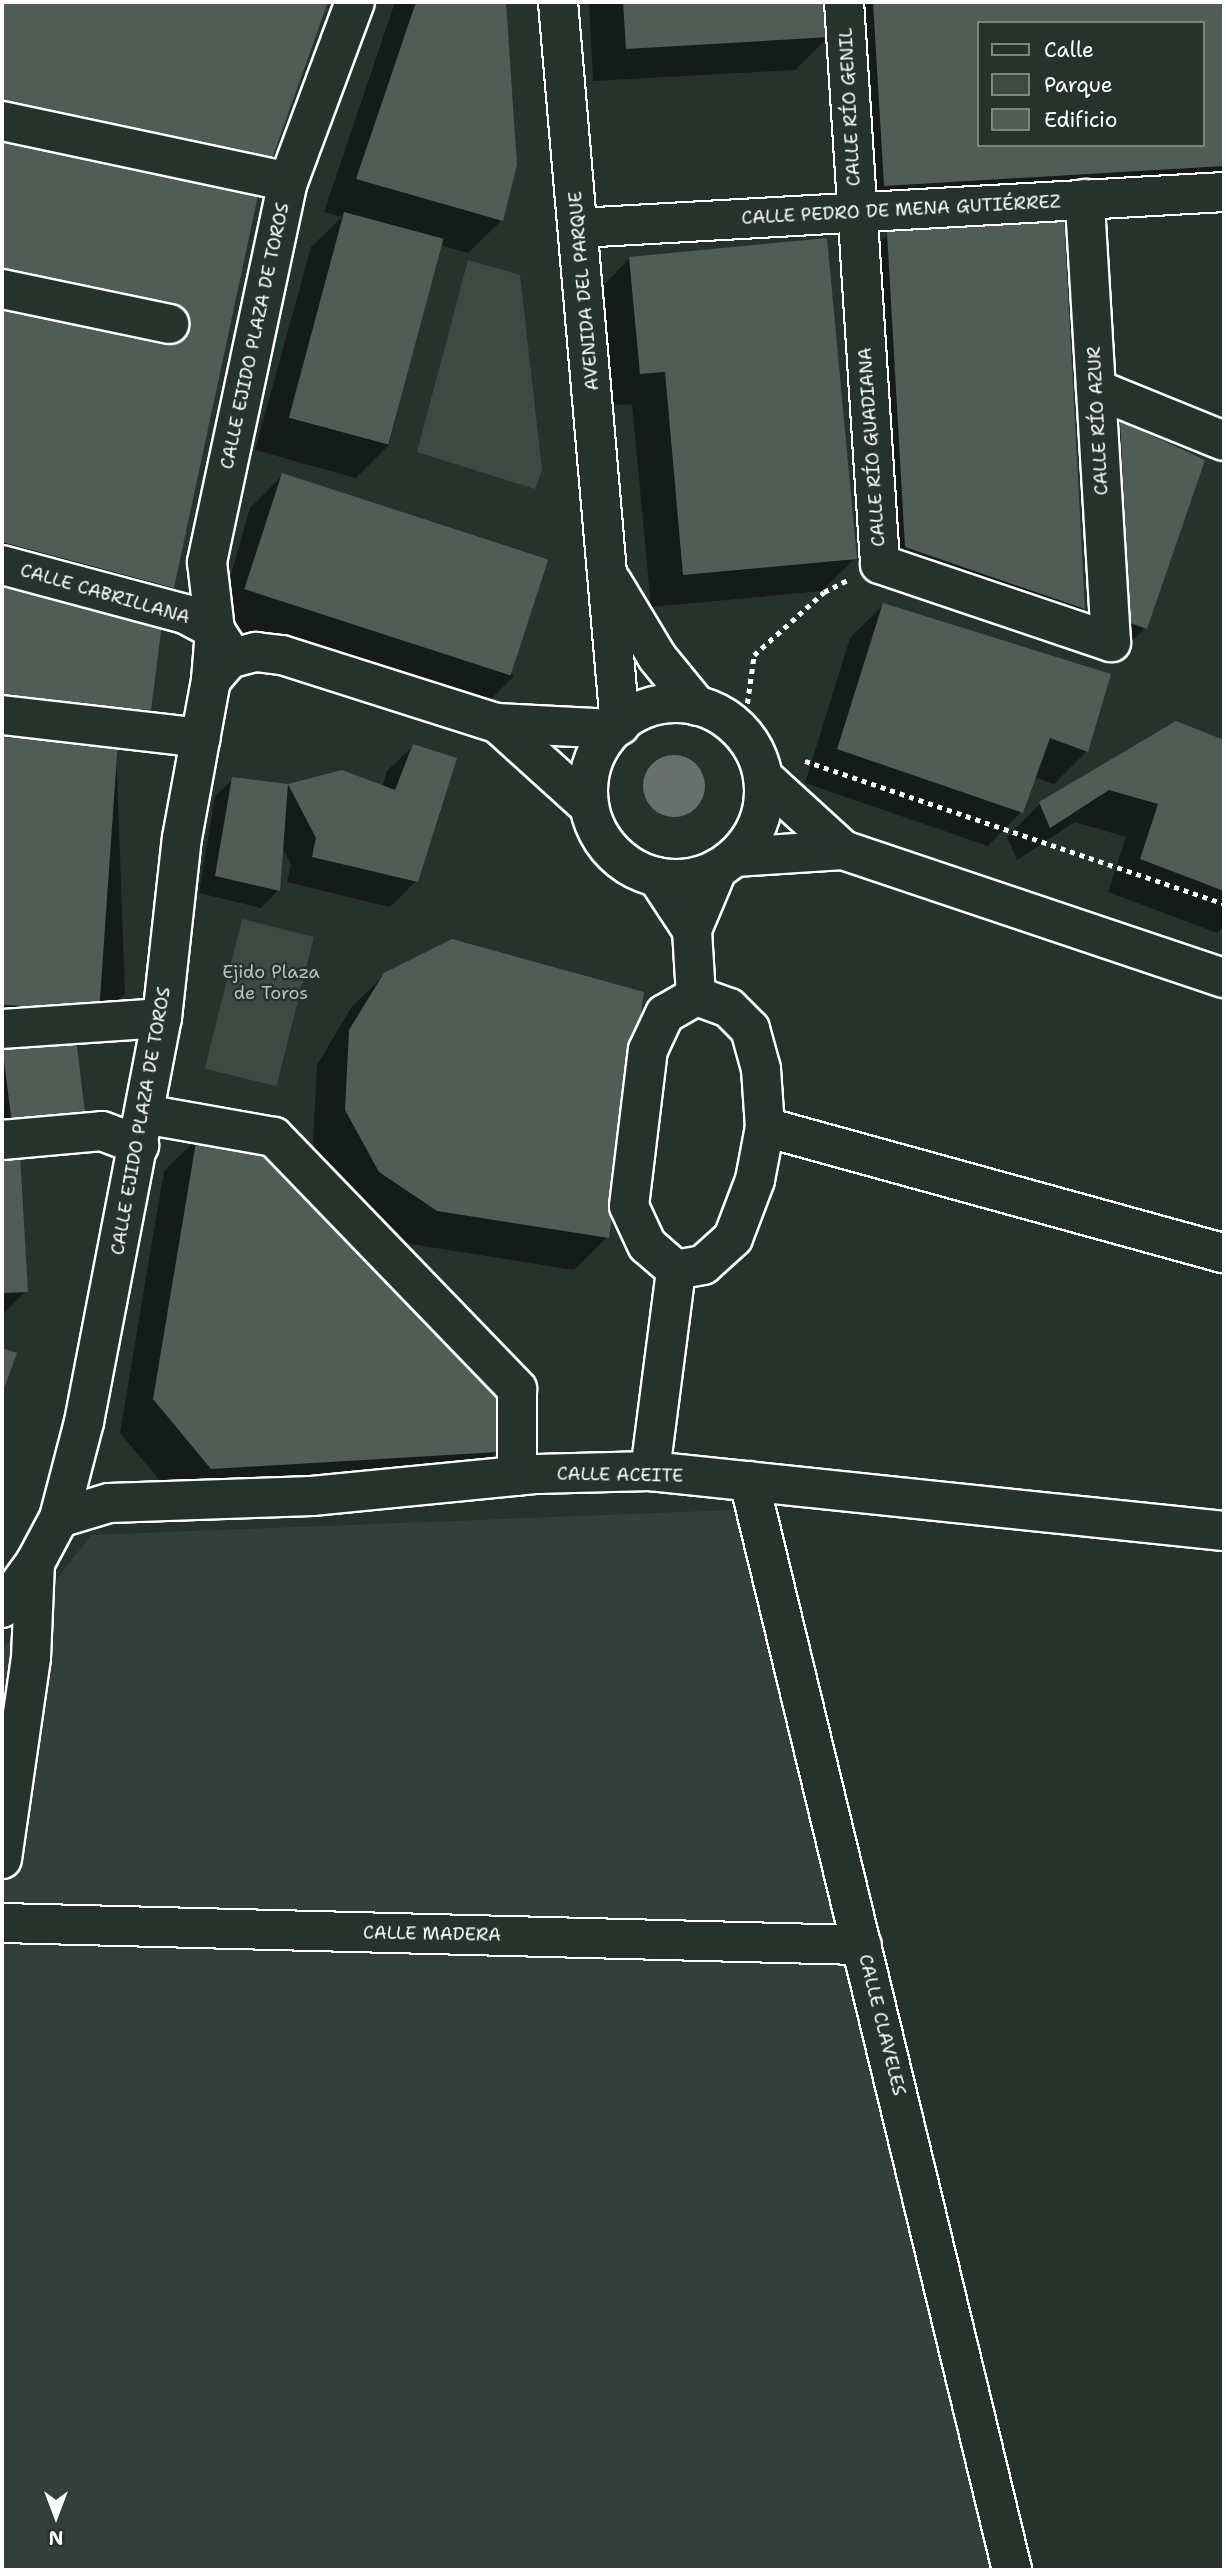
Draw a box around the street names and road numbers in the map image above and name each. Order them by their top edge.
street label: CALLE RÍO GENIL [835,27,865,187]
street label: AVENIDA DEL PARQUE [565,190,603,392]
street label: CALLE PEDRO DE MENA GUTIÉRREZ [741,191,1061,229]
street label: CALLE EJIDO PLAZA DE TOROS [216,201,294,471]
street label: CALLE RÍO AZUR [1083,346,1113,496]
street label: CALLE RÍO GUADIANA [854,347,890,547]
street label: CALLE CABRILLANA [18,559,192,629]
street label: CALLE EJIDO PLAZA DE TOROS [107,985,175,1257]
street label: CALLE ACEITE [557,1463,683,1487]
street label: CALLE MADERA [363,1922,501,1946]
street label: CALLE CLAVELES [854,1952,910,2098]

